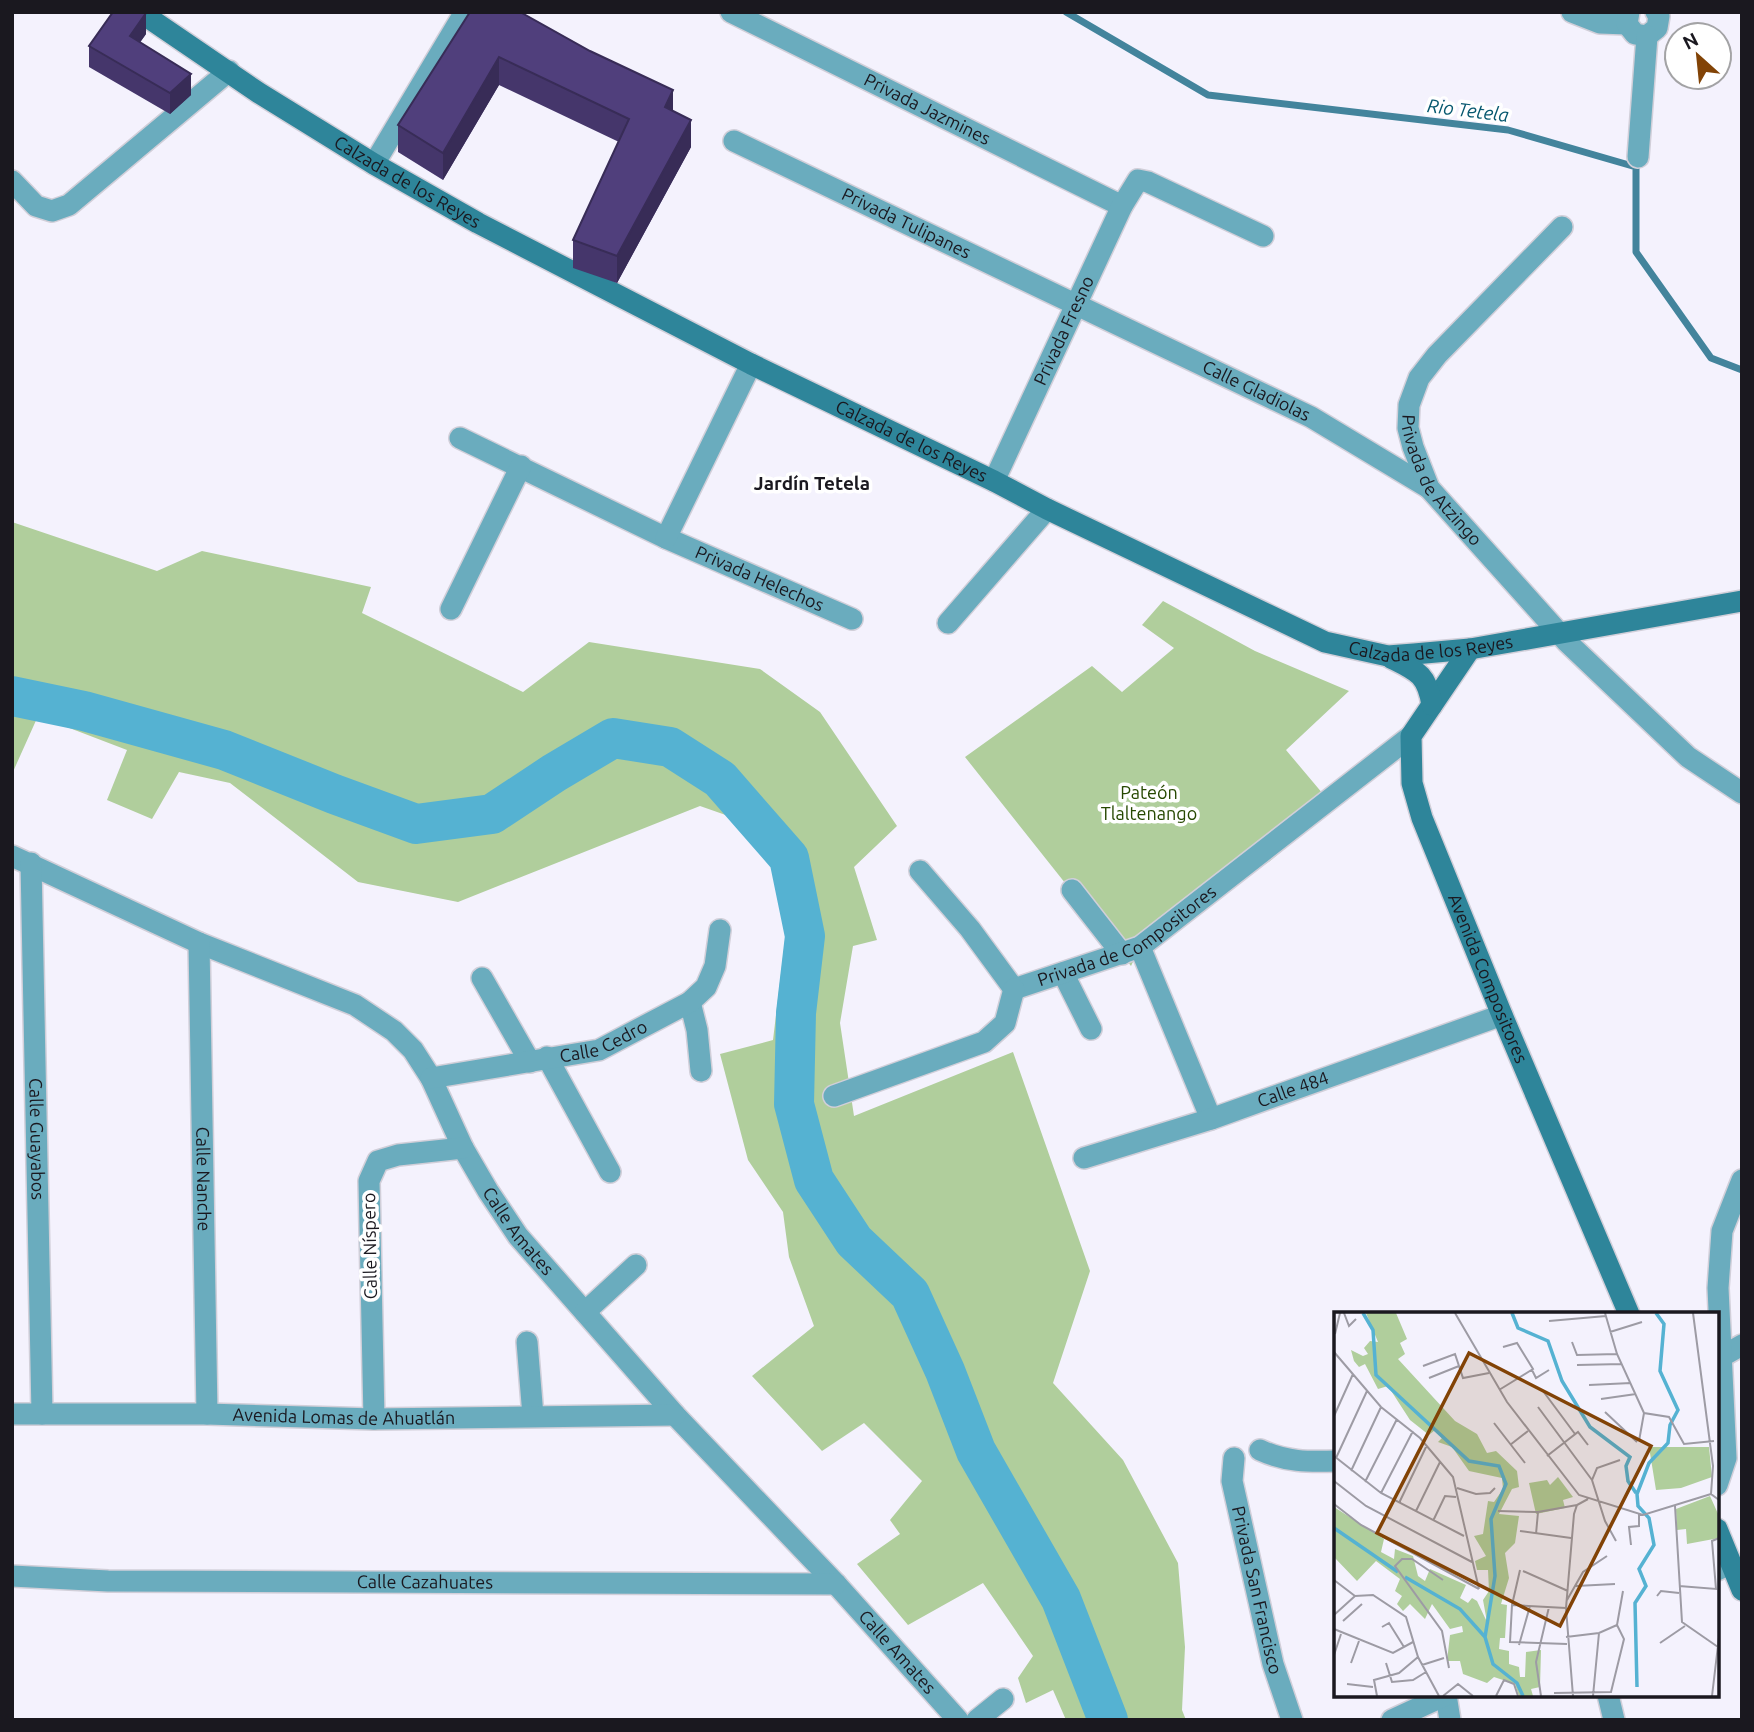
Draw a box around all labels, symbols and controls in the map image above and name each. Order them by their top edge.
north arrow [1663,21,1733,91]
text: N [1679,28,1702,54]
street label: Privada Jazmines [861,69,994,148]
water label: Rio Tetela [1426,94,1510,126]
street label: Calzada de los Reyes [331,131,485,232]
street label: Privada Tulipanes [839,183,975,262]
street label: Privada Fresno [1029,272,1097,388]
street label: Calle Gladiolas [1200,356,1314,424]
street label: Calzada de los Reyes [833,395,991,485]
street label: Privada de Atzingo [1399,414,1487,549]
district label: Jardín Tetela [754,472,870,494]
street label: Privada Helechos [693,541,827,615]
street label: Calzada de los Reyes [1347,631,1514,665]
park label: Pateón Tlaltenango [1101,782,1197,823]
street label: Privada de Compositores [1035,881,1220,989]
street label: Avenida Compositores [1445,891,1532,1066]
street label: Calle Cedro [558,1016,650,1065]
street label: Calle 484 [1254,1067,1331,1111]
street label: Calle Guayabos [26,1078,49,1200]
street label: Calle Nanche [193,1126,215,1232]
street label: Calle Amates [479,1183,558,1279]
street label: Calle Níspero [358,1193,380,1300]
inset map [1334,1312,1719,1697]
street label: Avenida Lomas de Ahuatlán [232,1404,455,1428]
street label: Privada San Francisco [1229,1504,1287,1677]
street label: Calle Cazahuates [357,1571,493,1592]
street label: Calle Amates [855,1606,941,1697]

